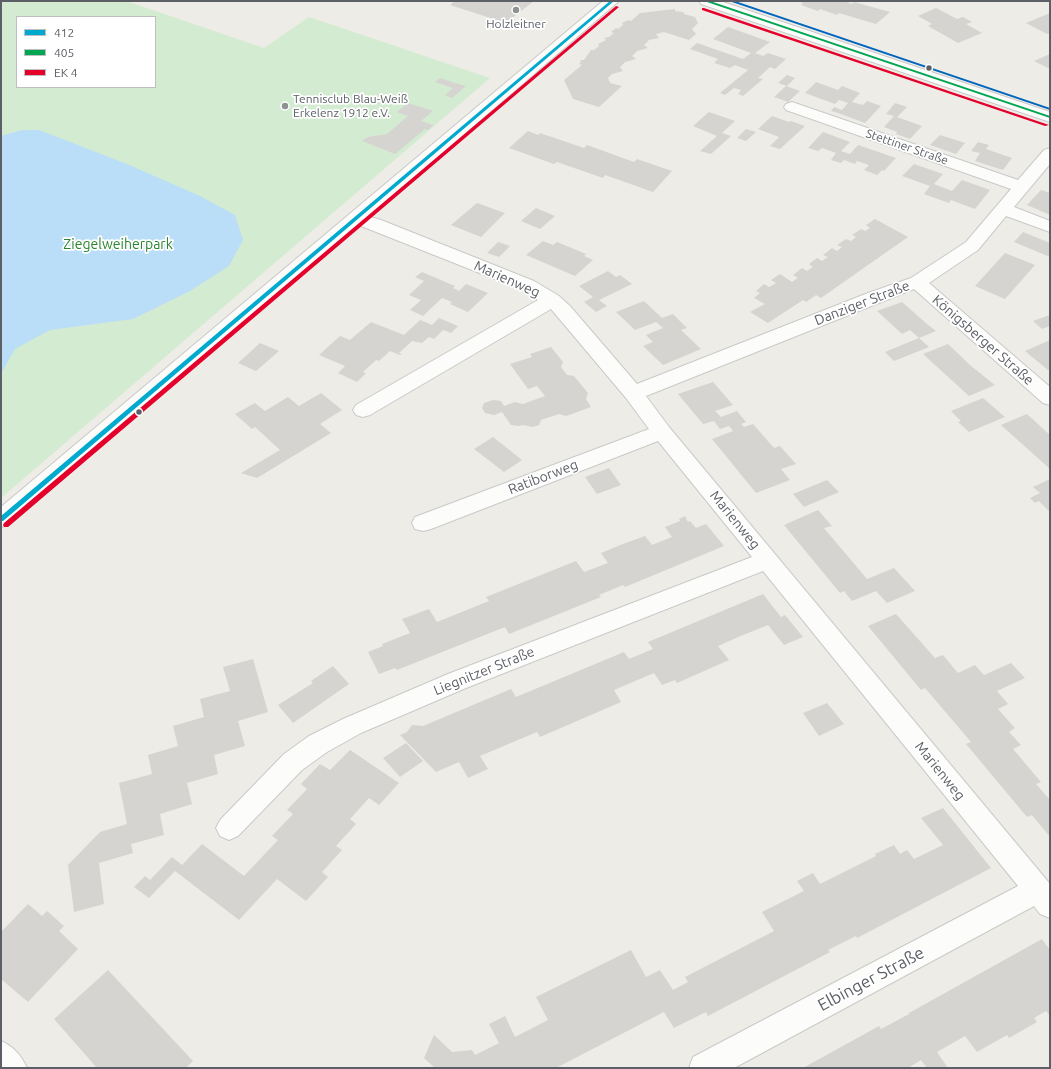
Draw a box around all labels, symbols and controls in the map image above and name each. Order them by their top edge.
marker: Holzleitner [511,5,521,15]
legend [16,16,156,88]
place label: Holzleitner [486,17,546,31]
text: 412 [54,26,74,39]
text: 405 [54,46,74,59]
unlabelled marker [924,63,934,73]
text: EK 4 [54,66,78,79]
place label: Tennisclub Blau-Weiß Erkelenz 1912 e.V. [293,92,408,120]
marker: Tennisclub Blau-Weiß Erkelenz 1912 e.V. [280,101,290,111]
street label: Stettiner Straße [864,126,950,168]
park label: Ziegelweiherpark [63,236,173,252]
street label: Marienweg [471,257,543,301]
street label: Danziger Straße [812,277,912,329]
street label: Königsberger Straße [929,291,1037,389]
unlabelled marker [134,407,144,417]
street label: Ratiborweg [506,456,580,498]
street label: Marienweg [706,487,764,553]
street label: Liegnitzer Straße [431,643,537,699]
street label: Marienweg [911,738,969,804]
street label: Elbinger Straße [814,942,928,1016]

